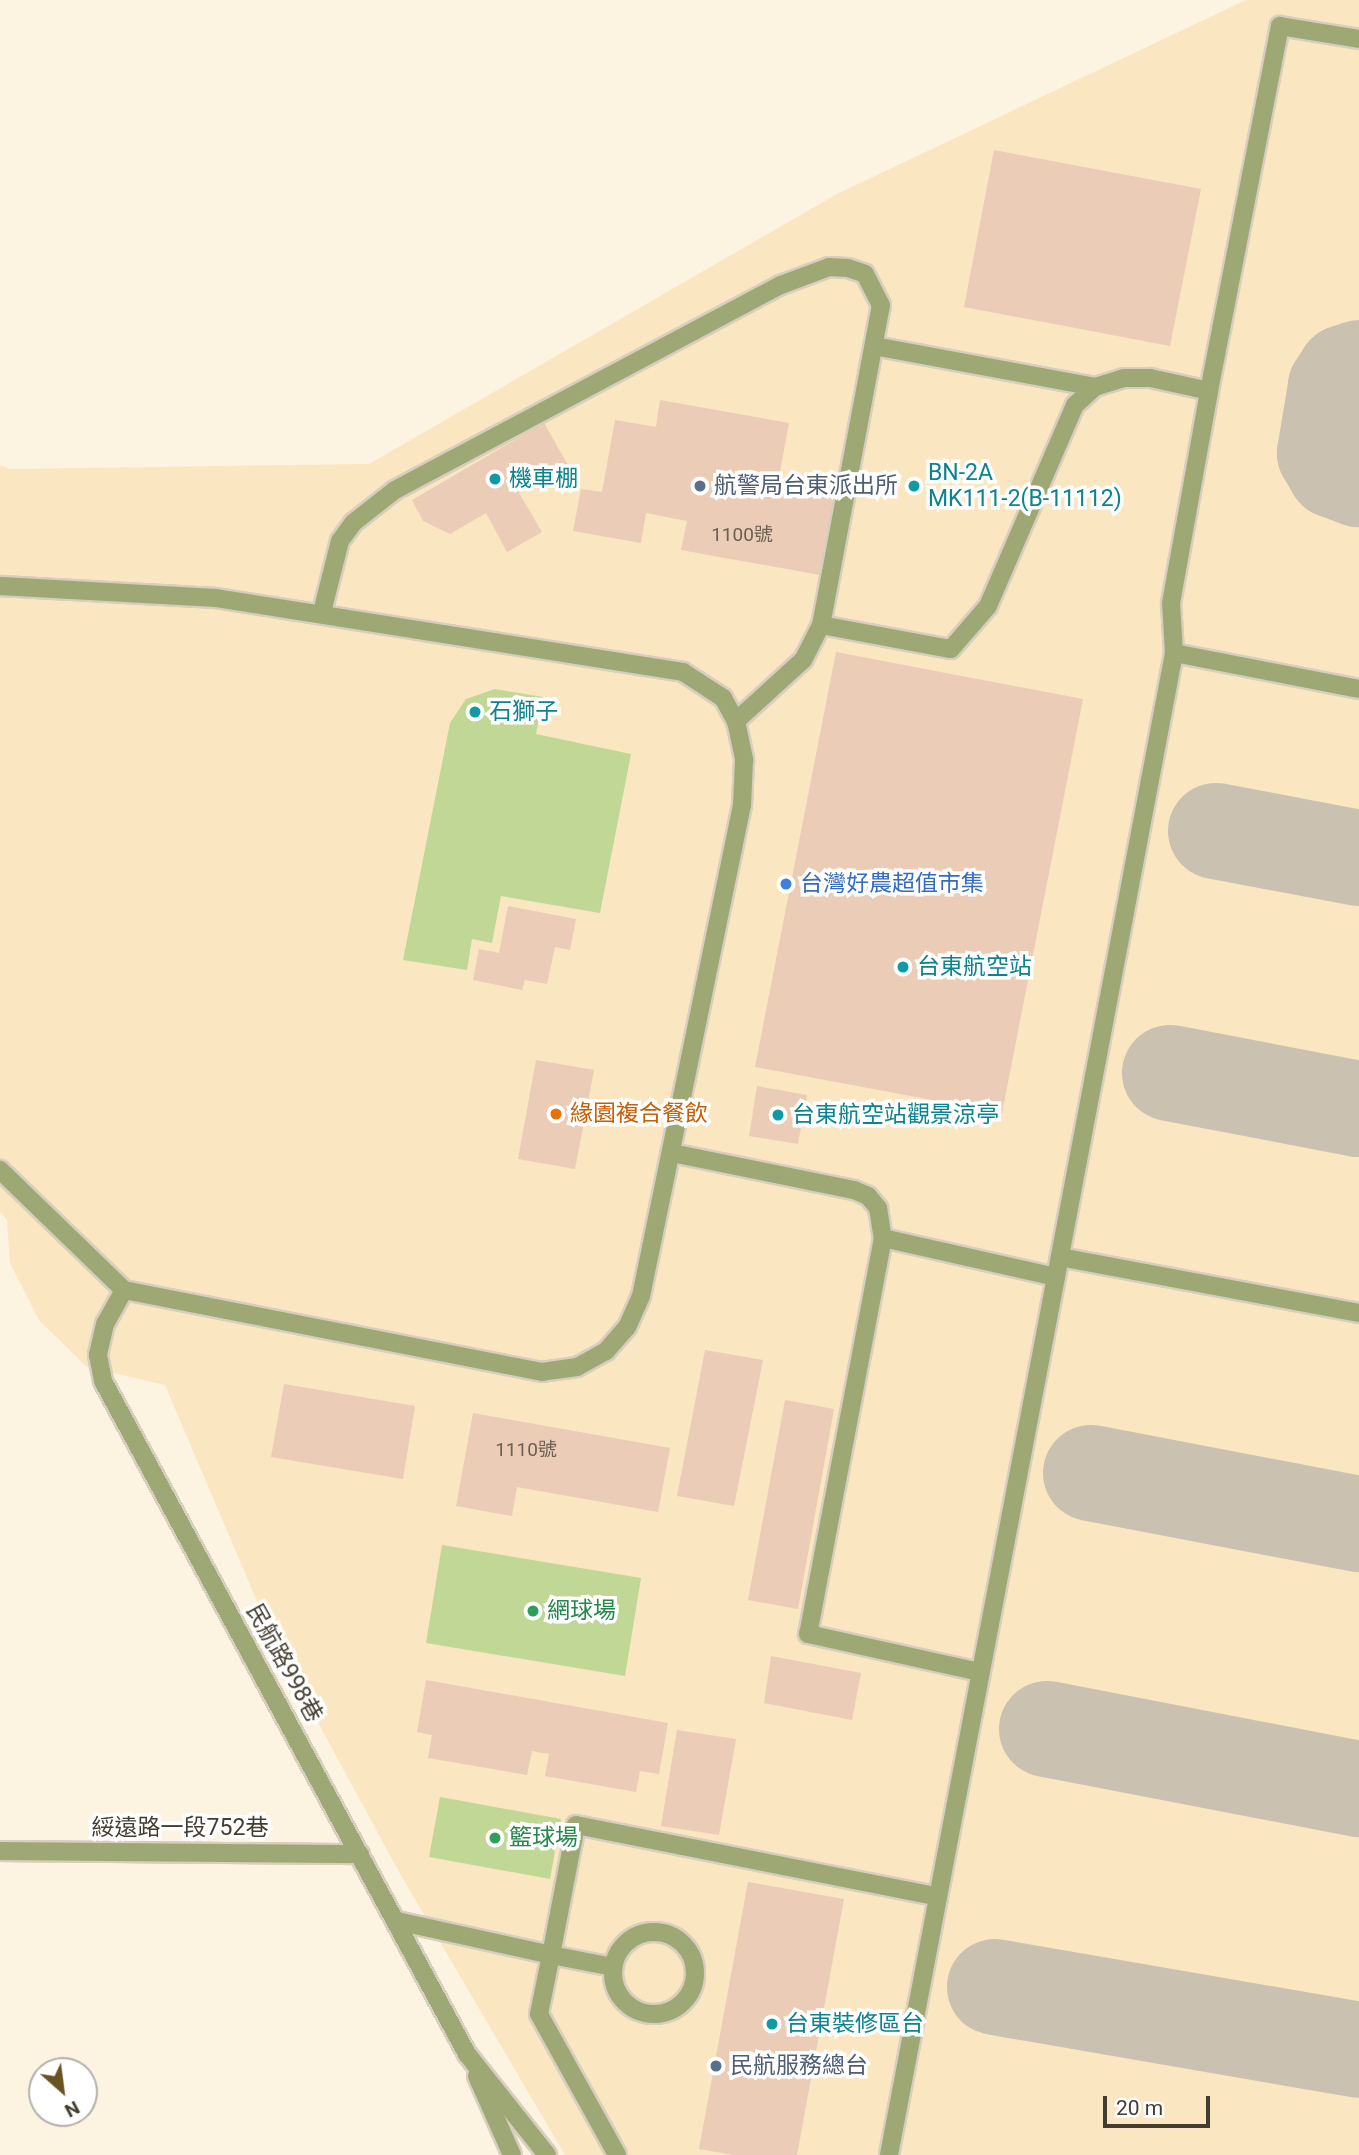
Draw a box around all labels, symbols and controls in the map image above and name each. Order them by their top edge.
place label: BN-2A MK111-2(B-11112) [928,459,1122,513]
place label: 機車棚 [509,465,578,493]
marker: 機車棚 [487,471,503,487]
place label: 航警局台東派出所 [714,472,898,500]
marker: 航警局台東派出所 [692,478,708,494]
marker: BN-2A MK111-2(B-11112) [906,478,922,494]
house number: 1100號 [711,524,773,546]
place label: 石獅子 [489,698,558,726]
marker: 石獅子 [467,704,483,720]
place label: 台灣好農超值市集 [800,870,984,898]
marker: 台灣好農超值市集 [778,876,794,892]
place label: 台東航空站 [917,953,1032,981]
marker: 台東航空站 [895,959,911,975]
place label: 緣園複合餐飲 [570,1100,708,1128]
place label: 台東航空站觀景涼亭 [792,1101,999,1129]
marker: 緣園複合餐飲 [548,1106,564,1122]
marker: 台東航空站觀景涼亭 [770,1107,786,1123]
house number: 1110號 [495,1439,557,1461]
place label: 網球場 [547,1597,616,1625]
street label: 民航路998巷 [240,1599,328,1727]
marker: 網球場 [525,1603,541,1619]
street label: 綏遠路一段752巷 [92,1814,268,1842]
place label: 籃球場 [509,1824,578,1852]
marker: 籃球場 [487,1830,503,1846]
place label: 台東裝修區台 [786,2010,924,2038]
marker: 台東裝修區台 [764,2016,780,2032]
place label: 民航服務總台 [730,2052,868,2080]
north arrow [28,2057,98,2127]
marker: 民航服務總台 [708,2058,724,2074]
scale bar [1107,2082,1214,2126]
text: N [61,2096,83,2123]
text: 20 m [1116,2096,1163,2120]

